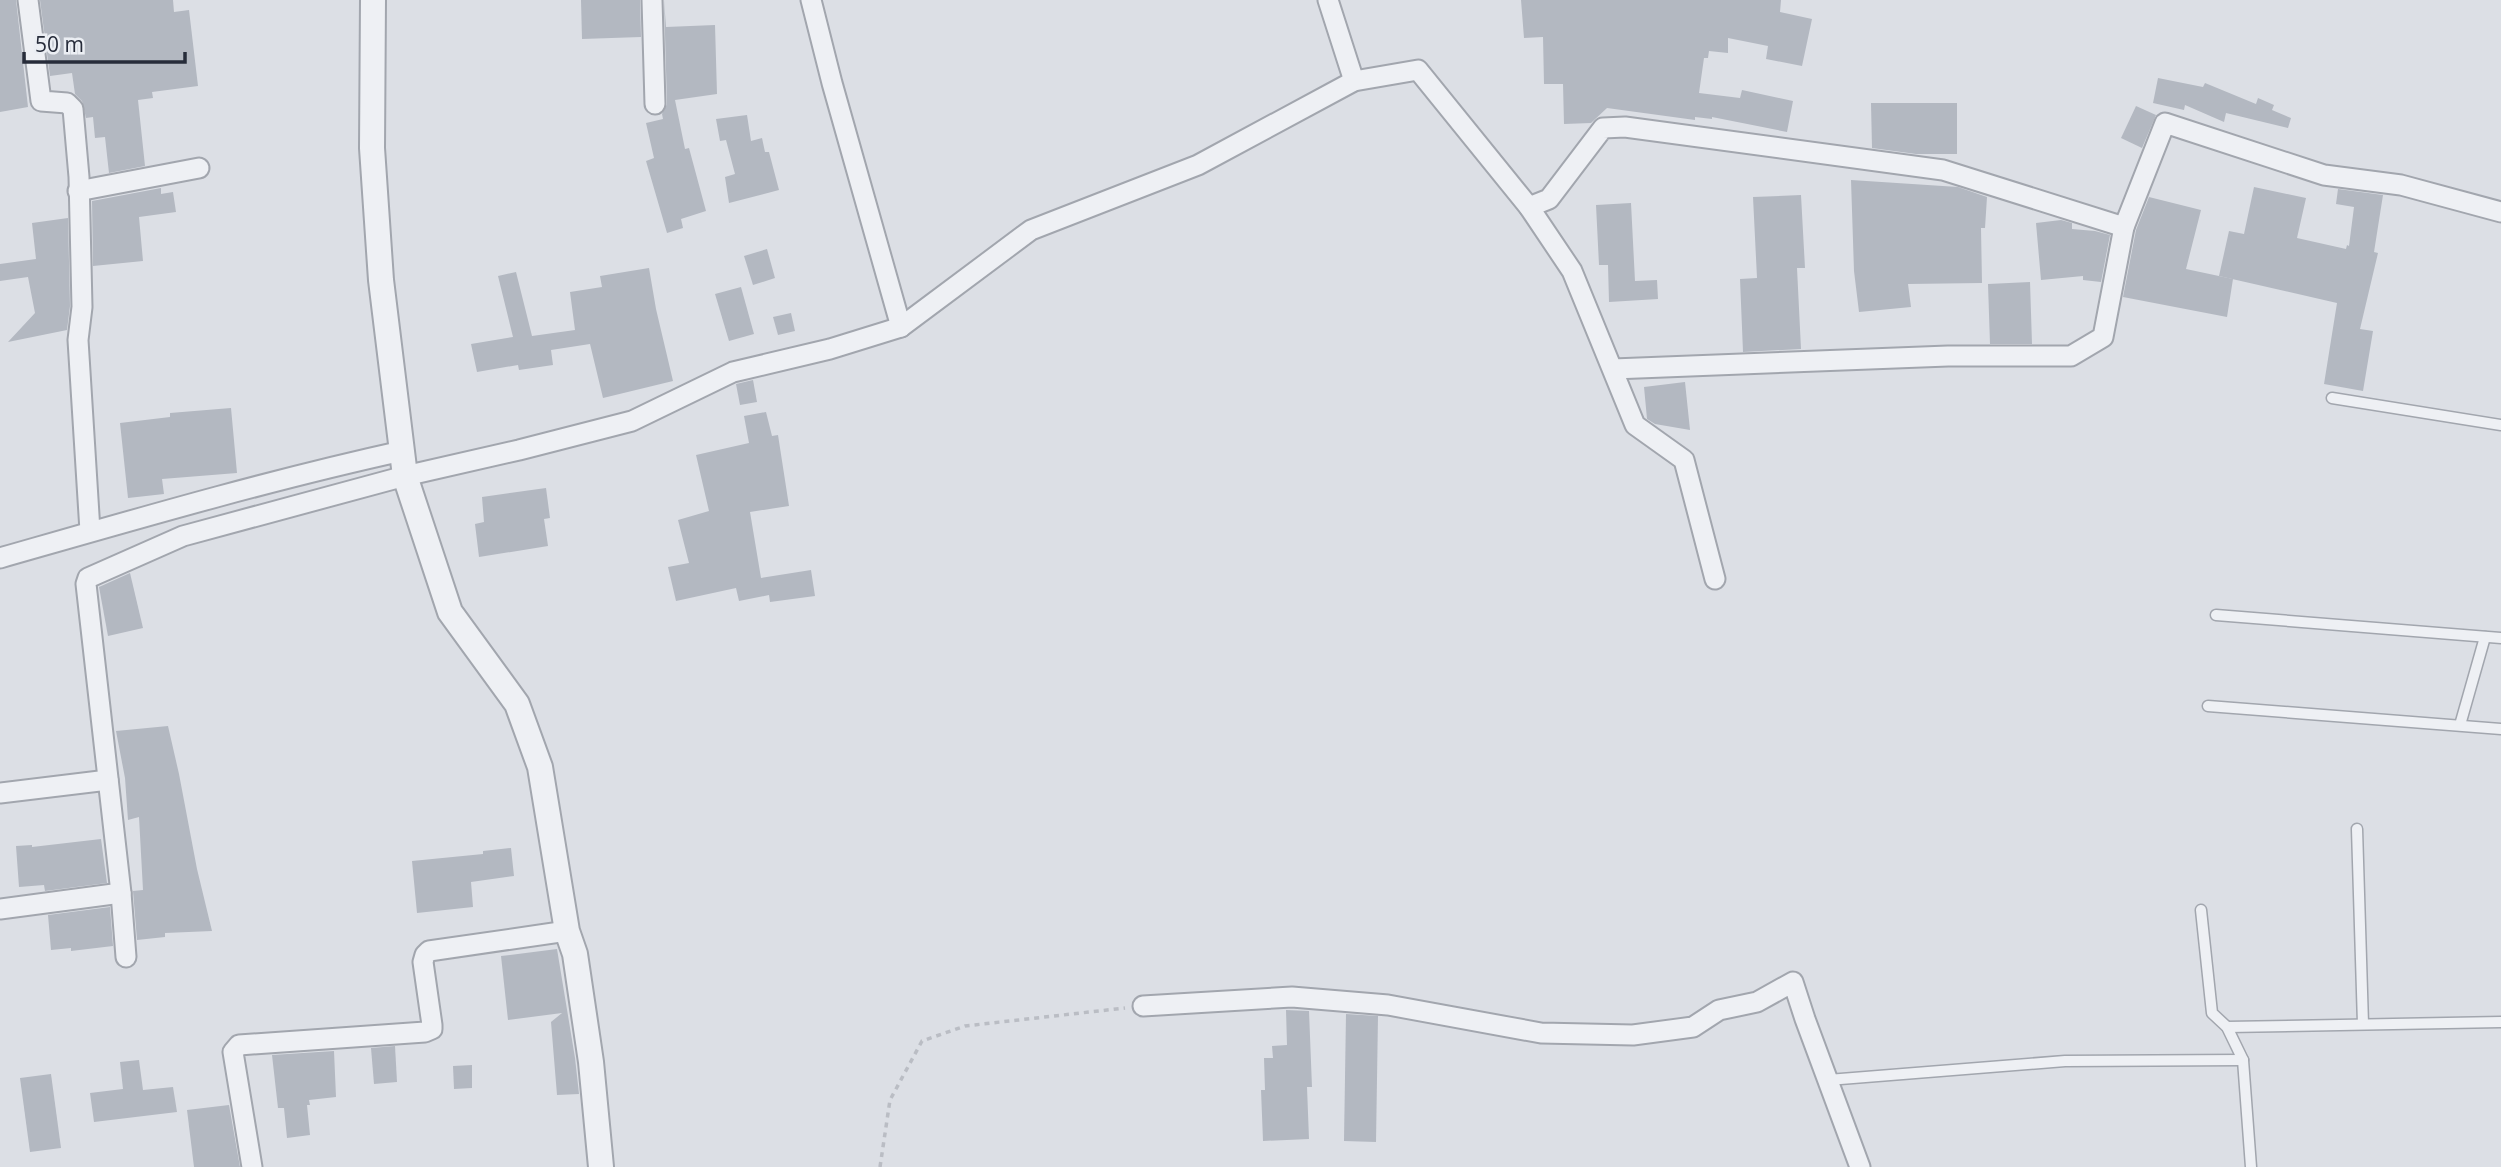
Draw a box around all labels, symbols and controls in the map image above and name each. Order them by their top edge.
scale bar [24,21,186,65]
text: 50 m [35,30,84,58]

